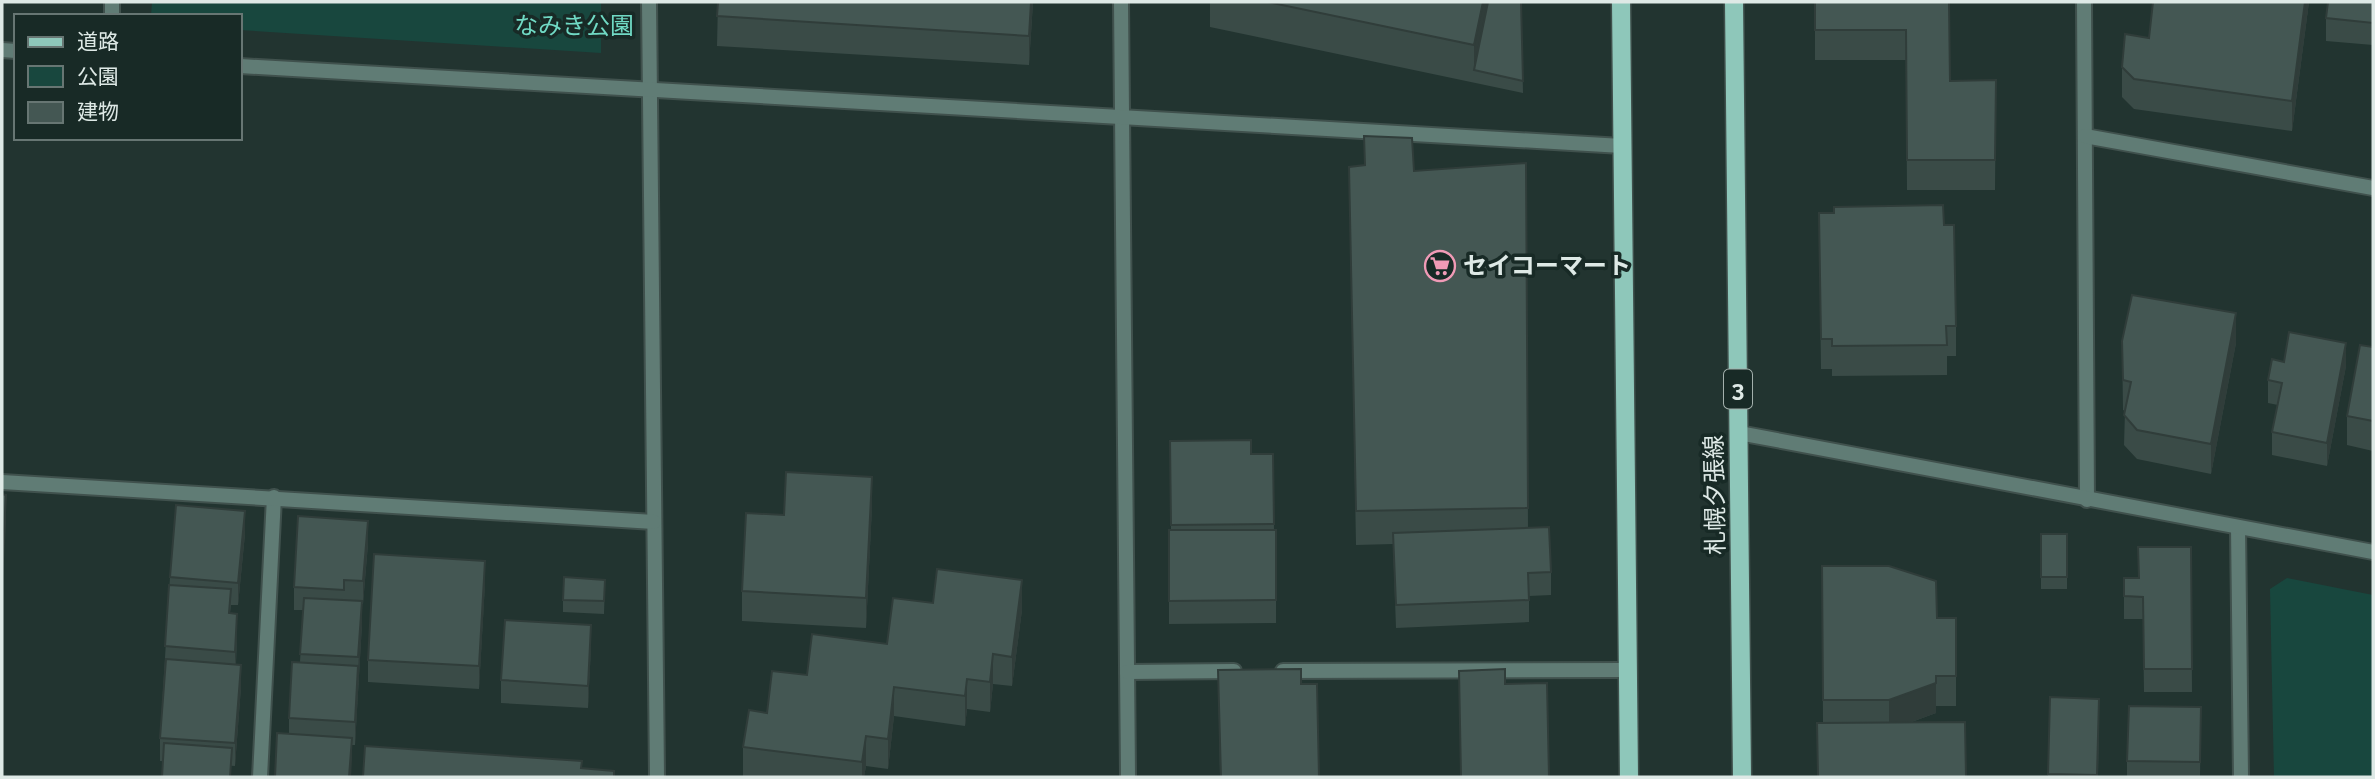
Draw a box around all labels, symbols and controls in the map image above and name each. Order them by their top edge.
park label: なみき公園 [514,11,634,40]
legend [14,14,242,140]
text: 道路 [77,29,119,54]
text: 公園 [77,64,119,89]
text: 建物 [77,99,119,124]
supermarket icon: セイコーマート [1423,249,1457,283]
place label: セイコーマート [1463,251,1631,280]
road number: 3 [1724,370,1752,408]
street label: 札幌夕張線 [1699,435,1730,555]

